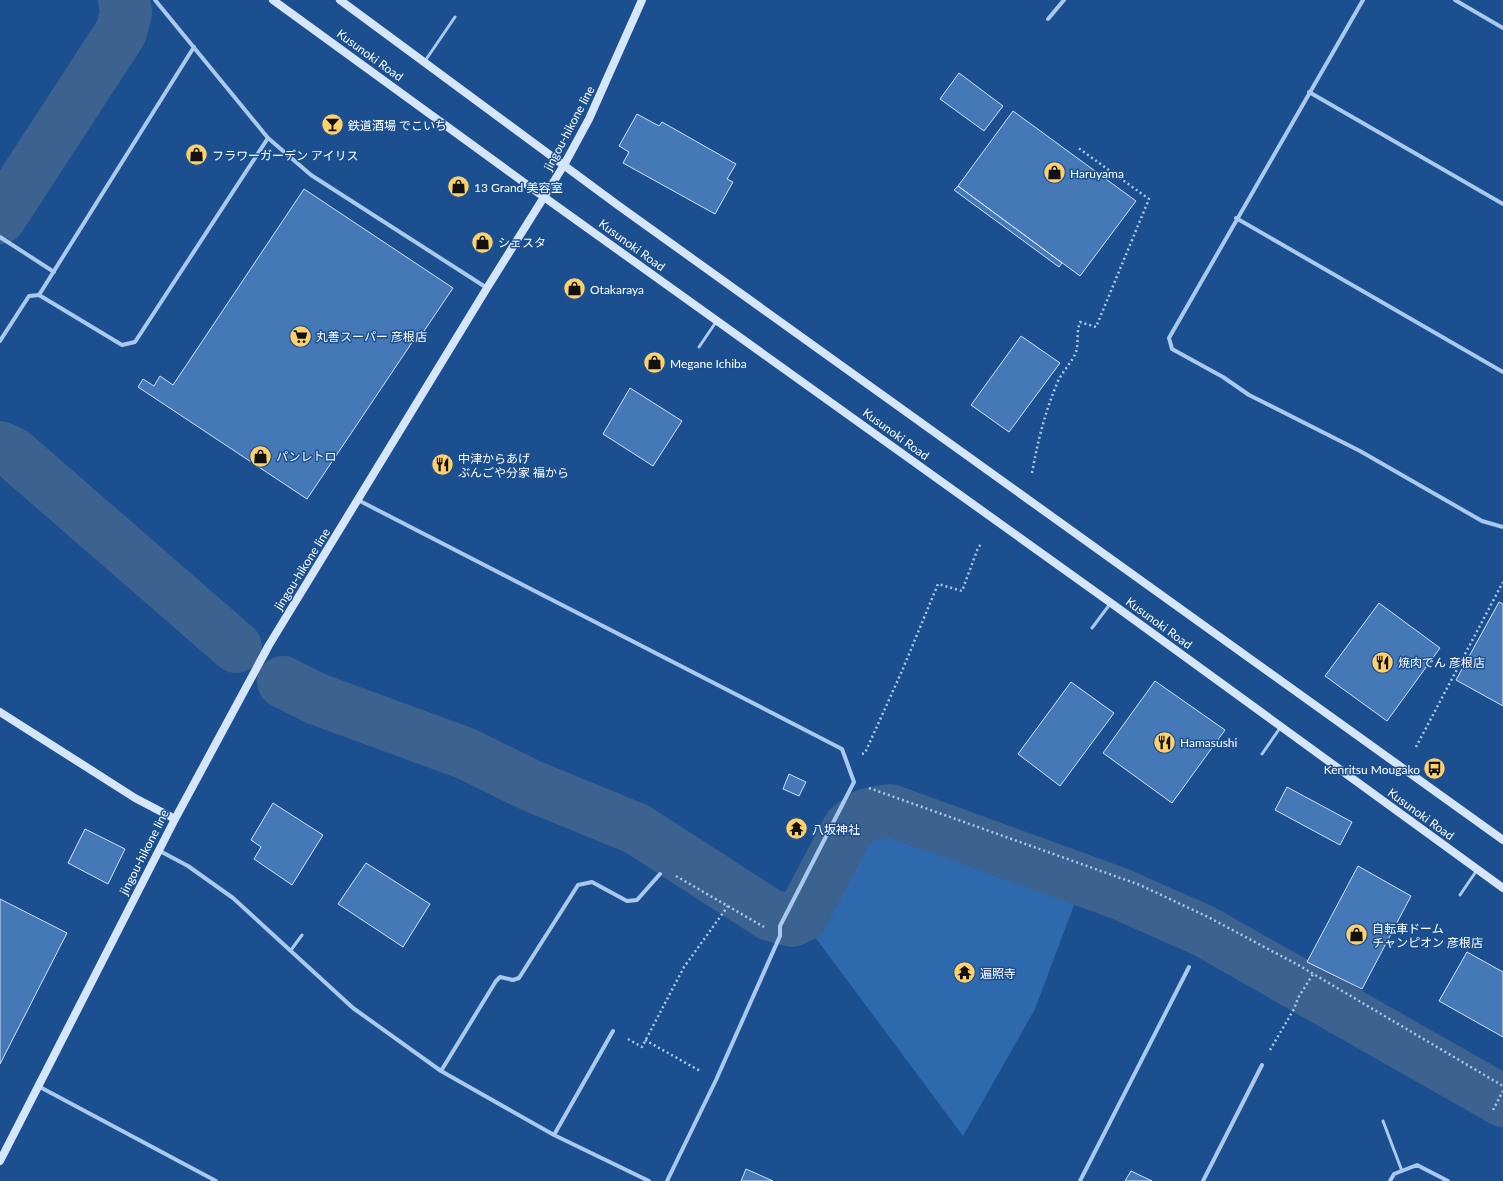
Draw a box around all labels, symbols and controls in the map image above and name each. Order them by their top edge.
street label: Kusunoki Road [334,26,406,84]
street label: jingou-hikone line [540,83,598,174]
bar icon: 鉄道酒場 でこいち [319,112,345,138]
place label: 鉄道酒場 でこいち [348,118,447,133]
shop icon: フラワーガーデン アイリス [184,142,210,168]
place label: フラワーガーデン アイリス [212,148,358,163]
shop icon: Haruyama [1041,160,1067,186]
place label: Haruyama [1070,166,1124,181]
shop icon: 13 Grand 美容室 [445,174,471,200]
place label: 13 Grand 美容室 [474,180,562,195]
street label: Kusunoki Road [596,216,668,274]
shop icon: シェスタ [469,229,495,255]
place label: シェスタ [498,235,546,250]
shop icon: Otakaraya [561,276,587,302]
place label: Otakaraya [590,282,644,297]
supermarket icon: 丸善スーパー 彦根店 [287,323,313,349]
place label: 丸善スーパー 彦根店 [316,329,427,344]
shop icon: Megane Ichiba [641,350,667,376]
place label: Megane Ichiba [670,356,747,371]
street label: Kusunoki Road [860,405,932,463]
shop icon: パンレトロ [248,443,274,469]
place label: パンレトロ [276,449,337,464]
place label: 中津からあげ ぶんごや分家 福から [458,451,569,480]
restaurant icon: 中津からあげ ぶんごや分家 福から [430,452,456,478]
street label: jingou-hikone line [270,525,333,613]
street label: Kusunoki Road [1123,594,1195,652]
restaurant icon: 焼肉でん 彦根店 [1370,649,1396,675]
place label: 焼肉でん 彦根店 [1398,655,1485,670]
restaurant icon: Hamasushi [1151,729,1177,755]
place label: Hamasushi [1180,735,1238,750]
bus stop icon: Kenritsu Mougako [1422,756,1448,782]
place label: Kenritsu Mougako [1324,762,1420,777]
street label: Kusunoki Road [1385,785,1457,843]
street label: jingou-hikone line [116,807,172,898]
temple icon: 八坂神社 [783,816,809,842]
place label: 八坂神社 [812,822,860,837]
place label: 自転車ドーム チャンピオン 彦根店 [1372,921,1483,950]
shop icon: 自転車ドーム チャンピオン 彦根店 [1343,922,1369,948]
temple icon: 遍照寺 [952,960,978,986]
place label: 遍照寺 [980,966,1016,981]

